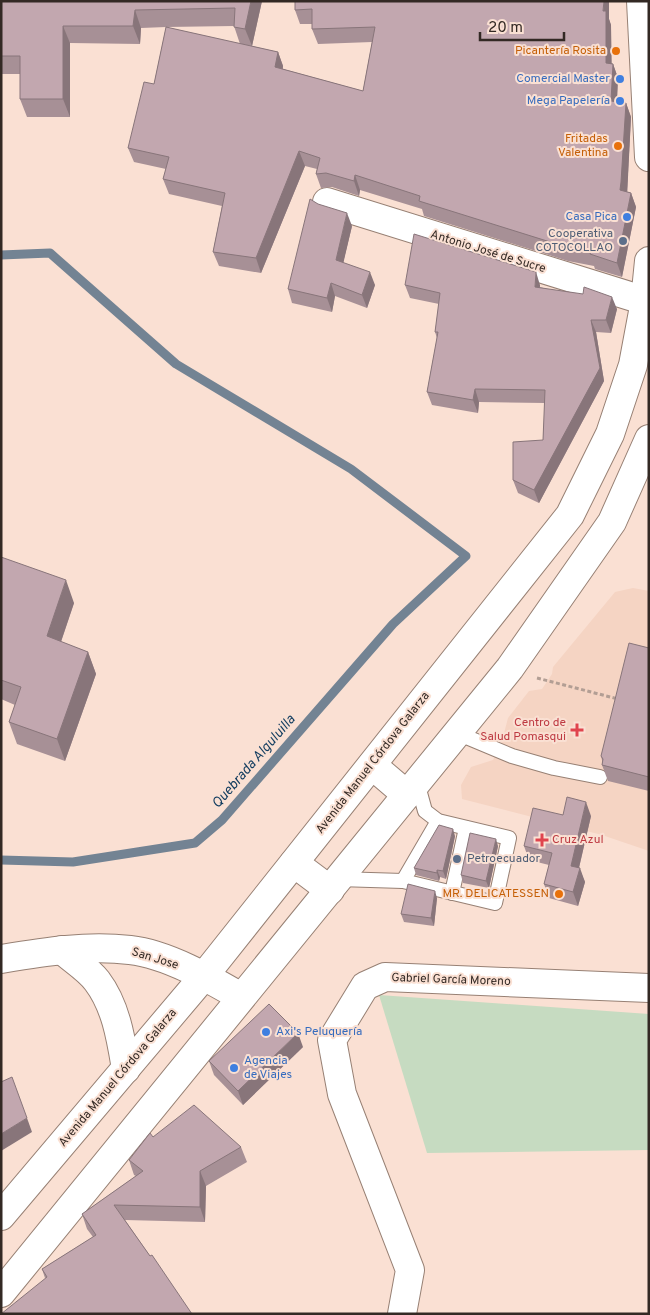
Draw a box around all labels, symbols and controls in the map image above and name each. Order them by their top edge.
scale bar [480,10,564,42]
text: 20 m [488,19,523,38]
place label: Picantería Rosita [515,43,606,59]
marker: Picantería Rosita [610,45,622,57]
place label: Comercial Master [516,71,610,87]
marker: Comercial Master [614,73,626,85]
place label: Mega Papelería [527,93,610,109]
marker: Mega Papelería [614,95,626,107]
place label: Fritadas Valentina [558,131,608,161]
marker: Fritadas Valentina [612,140,624,152]
place label: Casa Pica [565,209,617,225]
marker: Casa Pica [621,211,633,223]
place label: Cooperativa COTOCOLLAO [535,226,613,256]
street label: Antonio José de Sucre [428,227,548,277]
marker: Cooperativa COTOCOLLAO [617,235,629,247]
street label: Avenida Manuel Córdova Galarza [313,689,433,837]
water label: Quebrada Alguluilla [209,711,300,812]
place label: Centro de Salud Pomasqui [480,715,566,745]
marker: Centro de Salud Pomasqui [570,723,584,737]
place label: Cruz Azul [552,832,604,848]
marker: Cruz Azul [536,834,548,846]
place label: Petroecuador [467,851,541,867]
marker: Petroecuador [451,853,463,865]
place label: MR. DELICATESSEN [442,886,549,902]
marker: MR. DELICATESSEN [553,888,565,900]
street label: San Jose [130,944,180,974]
street label: Gabriel García Moreno [391,970,511,990]
street label: Avenida Manuel Córdova Galarza [55,1005,181,1151]
place label: Axi's Peluquería [276,1024,362,1040]
marker: Axi's Peluquería [260,1026,272,1038]
place label: Agencia de Viajes [244,1053,292,1083]
marker: Agencia de Viajes [228,1062,240,1074]

